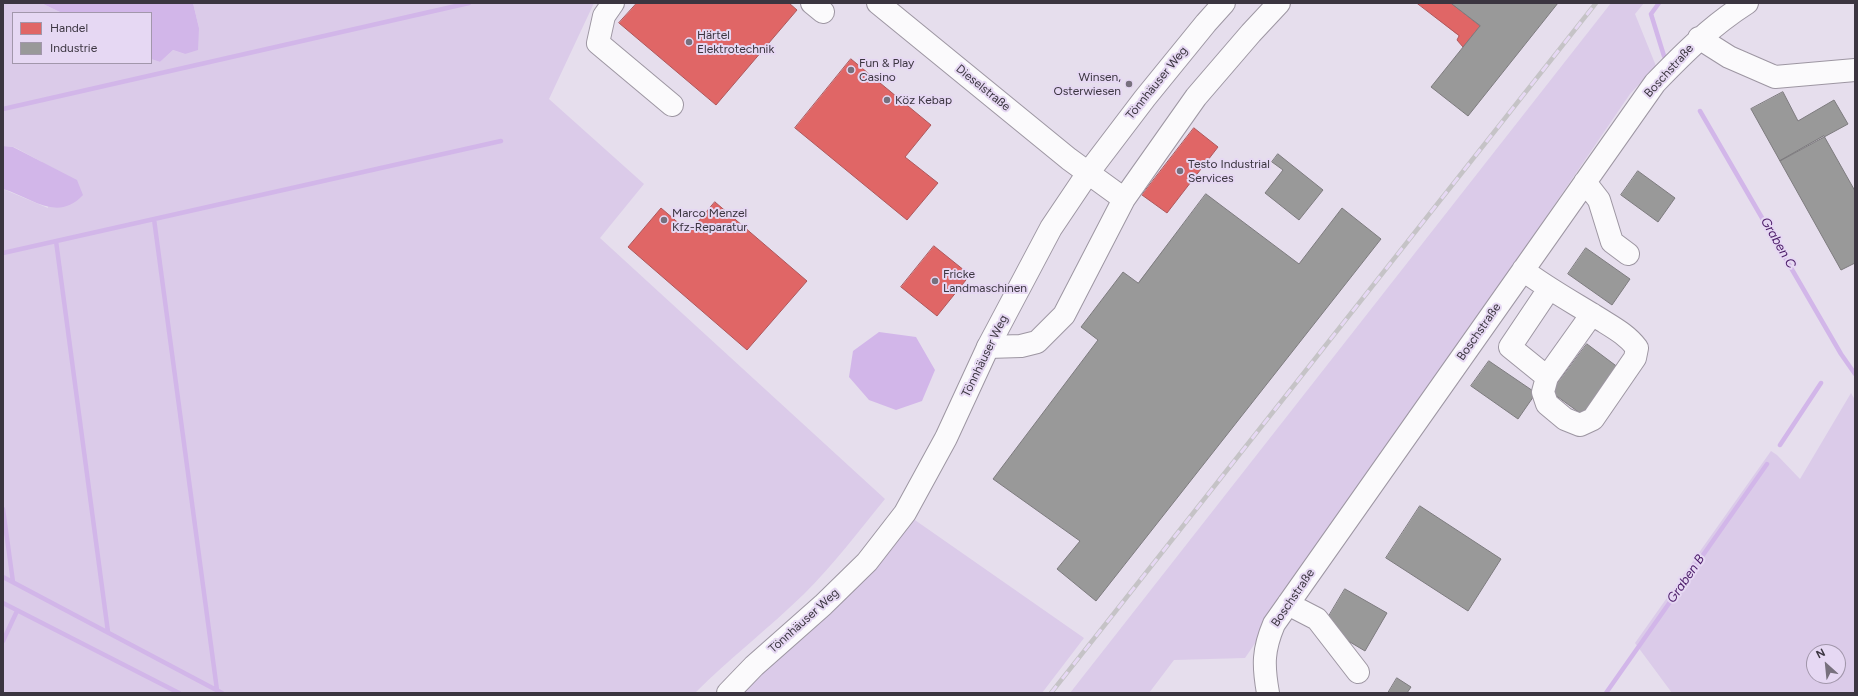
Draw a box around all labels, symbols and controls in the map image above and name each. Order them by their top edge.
legend [12,12,152,64]
text: Handel [50,21,88,35]
place label: Härtel Elektrotechnik [697,28,774,56]
marker: Härtel Elektrotechnik [684,37,694,47]
text: Industrie [50,41,97,55]
street label: Boschstraße [1641,41,1697,101]
street label: Tönnhäuser Weg [1123,44,1191,122]
place label: Fun & Play Casino [859,56,914,84]
street label: Dieselstraße [953,62,1013,114]
marker: Fun & Play Casino [846,65,856,75]
place label: Winsen, Osterwiesen [1053,70,1121,98]
marker: Winsen, Osterwiesen [1124,79,1134,89]
place label: Köz Kebap [895,93,952,107]
marker: Köz Kebap [882,95,892,105]
place label: Testo Industrial Services [1188,157,1270,185]
marker: Testo Industrial Services [1175,166,1185,176]
place label: Marco Menzel Kfz-Reparatur [672,206,747,234]
marker: Marco Menzel Kfz-Reparatur [659,215,669,225]
water label: Graben C [1757,215,1799,271]
place label: Fricke Landmaschinen [943,267,1027,295]
marker: Fricke Landmaschinen [930,276,940,286]
street label: Boschstraße [1454,301,1504,363]
street label: Tönnhäuser Weg [959,313,1011,399]
water label: Graben B [1664,552,1708,606]
street label: Boschstraße [1268,566,1318,630]
street label: Tönnhäuser Weg [766,586,842,656]
north arrow [1806,644,1846,684]
text: N [1814,646,1828,661]

